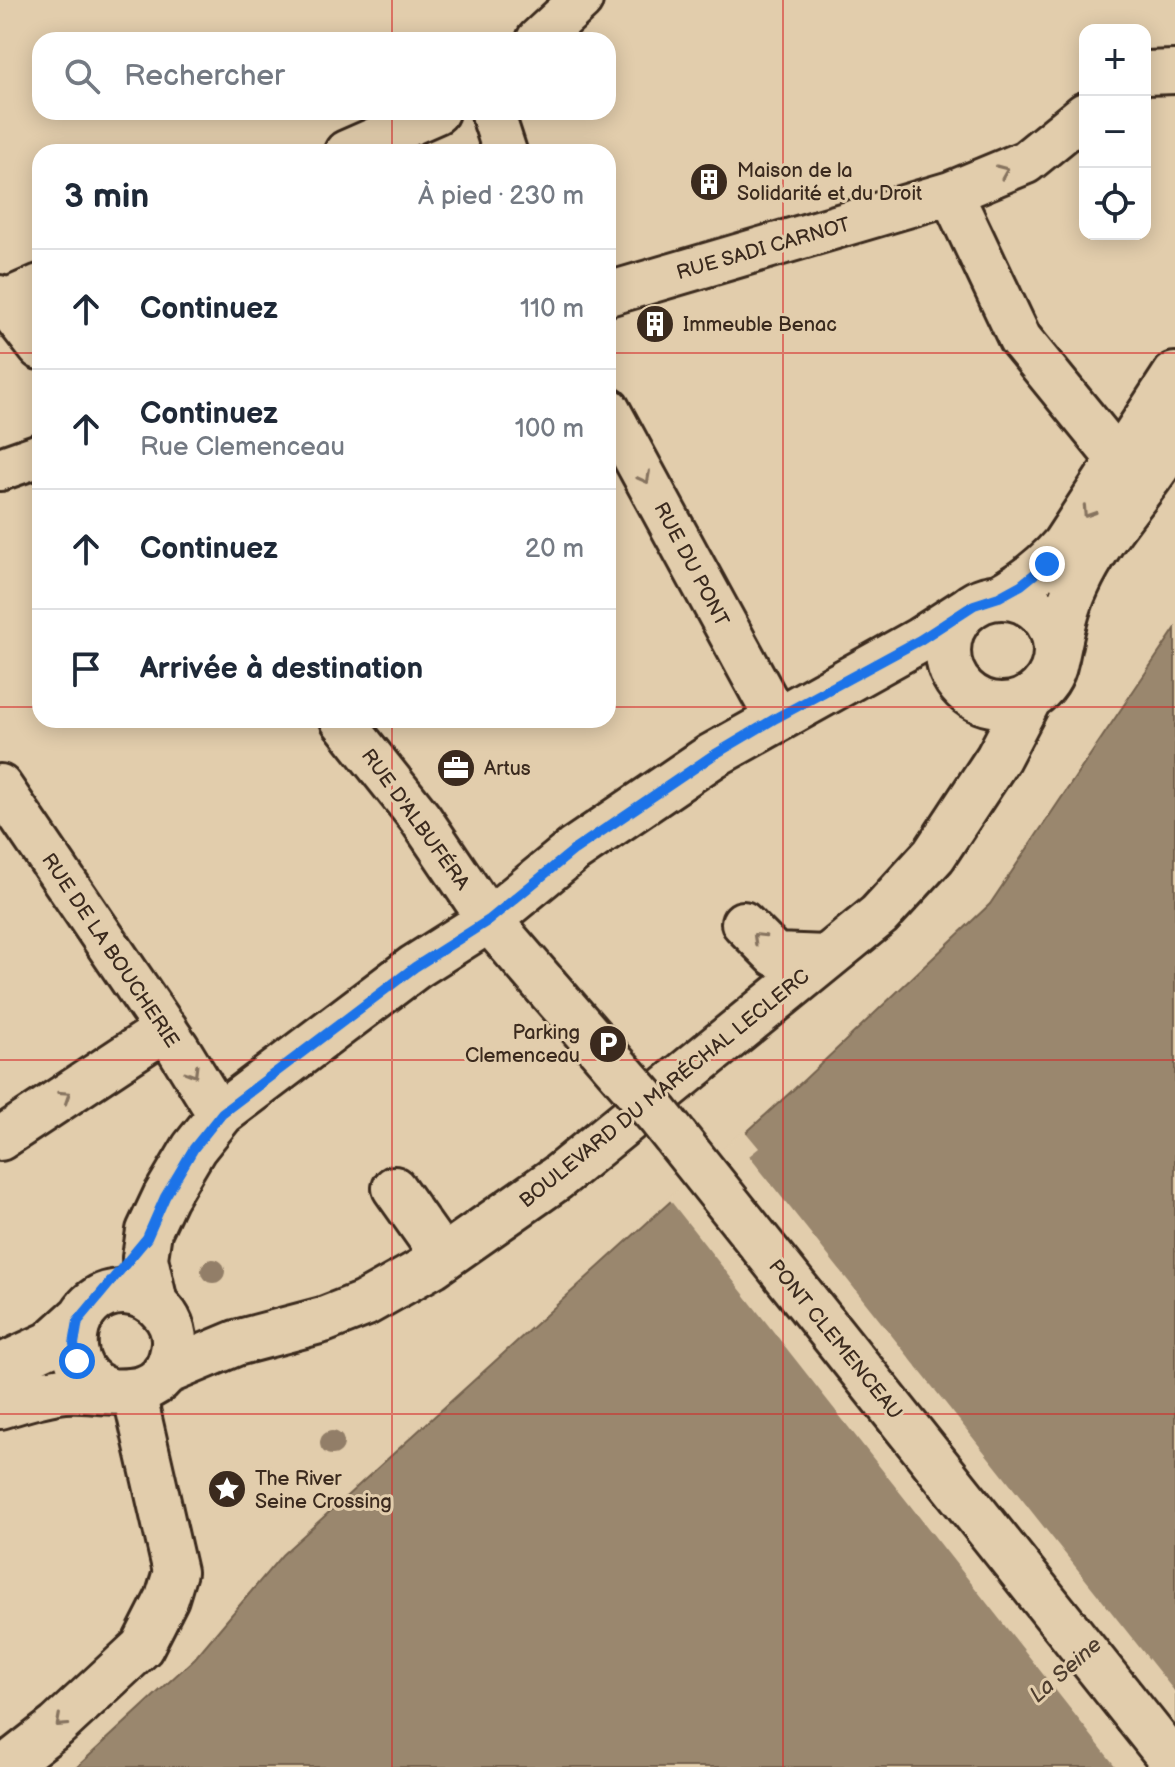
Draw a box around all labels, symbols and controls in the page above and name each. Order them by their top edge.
map controls [1079,24,1151,240]
button: + [1079,24,1151,96]
search box [32,32,616,120]
icon: search [60,54,104,98]
text: Rechercher [124,58,285,94]
button: − [1079,96,1151,168]
place label: Maison de la Solidarité et du Droit [737,159,922,206]
building icon: Maison de la Solidarité et du Droit [688,161,730,203]
one-way arrow [995,165,1009,181]
button: locate [1079,168,1151,240]
text: 3 min [64,176,149,217]
text: À pied · 230 m [418,181,584,212]
street label: RUE SADI CARNOT [674,213,853,285]
icon: ahead [64,287,108,331]
text: Continuez [140,291,278,327]
text: 110 m [520,294,584,325]
building icon: Immeuble Benac [634,303,676,345]
place label: Immeuble Benac [683,313,837,337]
text: Continuez [140,396,278,432]
icon: ahead [64,407,108,451]
text: 100 m [515,414,584,445]
text: Rue Clemenceau [140,432,345,463]
one-way arrow [636,470,651,484]
street label: RUE DU PONT [648,498,734,631]
one-way arrow [1083,503,1098,517]
icon: ahead [64,527,108,571]
text: Continuez [140,531,278,567]
text: 20 m [525,534,584,565]
route end [1029,546,1065,582]
icon: arrive [64,647,108,691]
text: Arrivée à destination [140,651,423,687]
street label: RUE D'ALBUFÉRA [356,744,476,895]
office icon: Artus [435,747,477,789]
place label: Artus [484,757,531,781]
street label: RUE DE LA BOUCHERIE [36,849,184,1052]
one-way arrow [753,932,767,947]
street label: BOULEVARD DU MARÉCHAL LECLERC [514,964,814,1213]
place label: Parking Clemenceau [465,1021,580,1068]
parking icon: Parking Clemenceau [587,1023,629,1065]
one-way arrow [183,1063,199,1078]
one-way arrow [56,1090,71,1105]
street label: PONT CLEMENCEAU [763,1255,907,1424]
route start [59,1343,95,1379]
place label: The River Seine Crossing [255,1467,392,1514]
place icon: The River Seine Crossing [206,1468,248,1510]
water label: La Seine [1024,1631,1108,1709]
one-way arrow [56,1712,71,1726]

